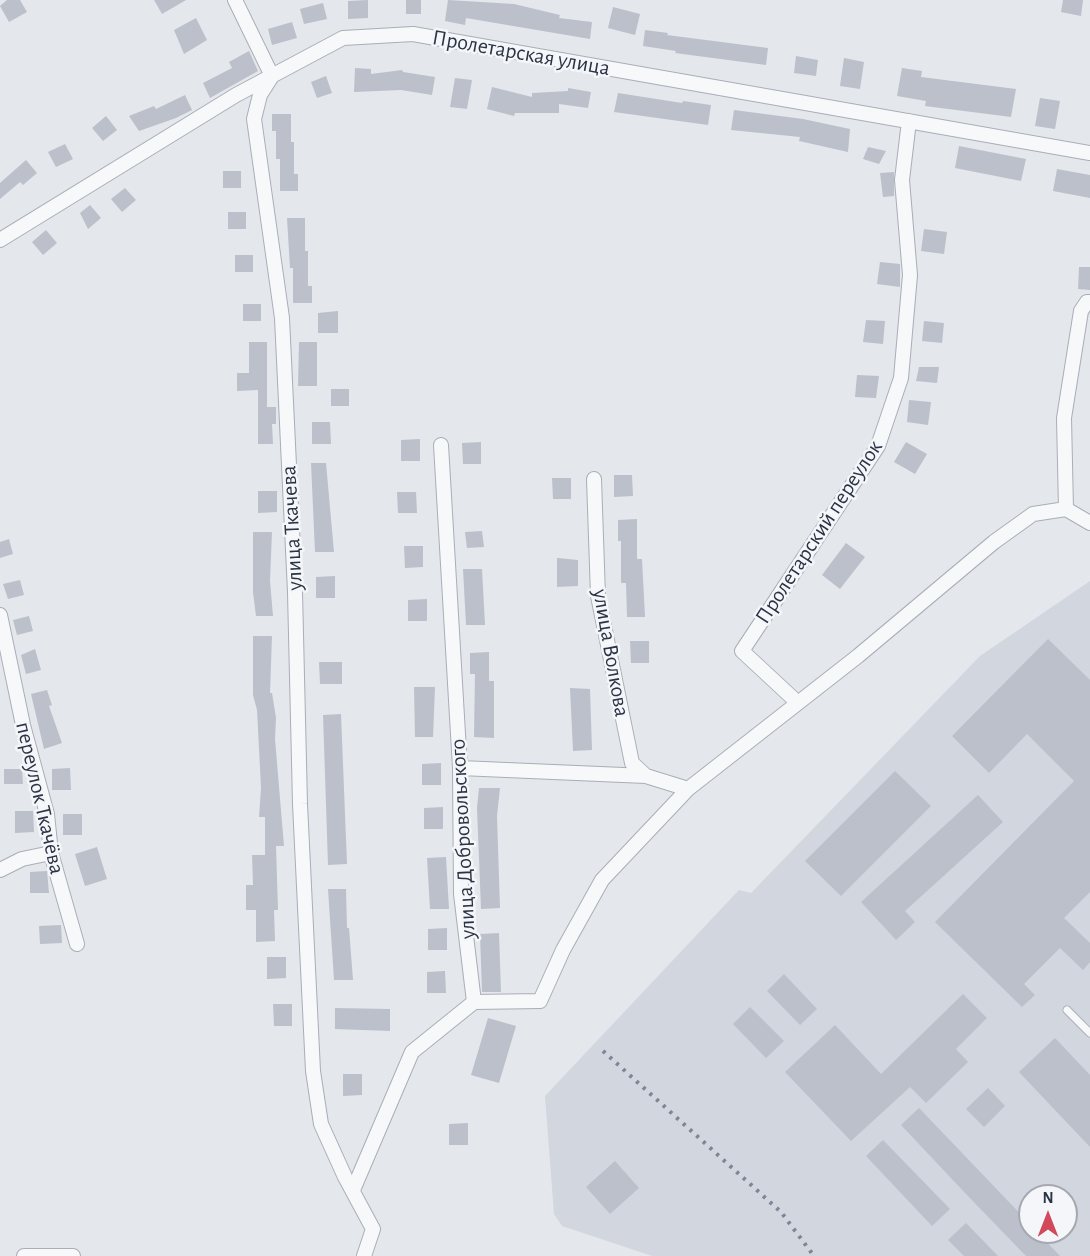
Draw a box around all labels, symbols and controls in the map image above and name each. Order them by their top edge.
street label: Пролетарская улица [430,24,612,82]
street label: Пролетарский переулок [750,435,888,629]
street label: улица Ткачева [276,465,308,591]
street label: улица Волкова [587,587,635,719]
street label: переулок Ткачёва [10,719,70,877]
street label: улица Добровольского [445,738,481,940]
north arrow [1018,1184,1078,1244]
text: N [1042,1190,1054,1206]

